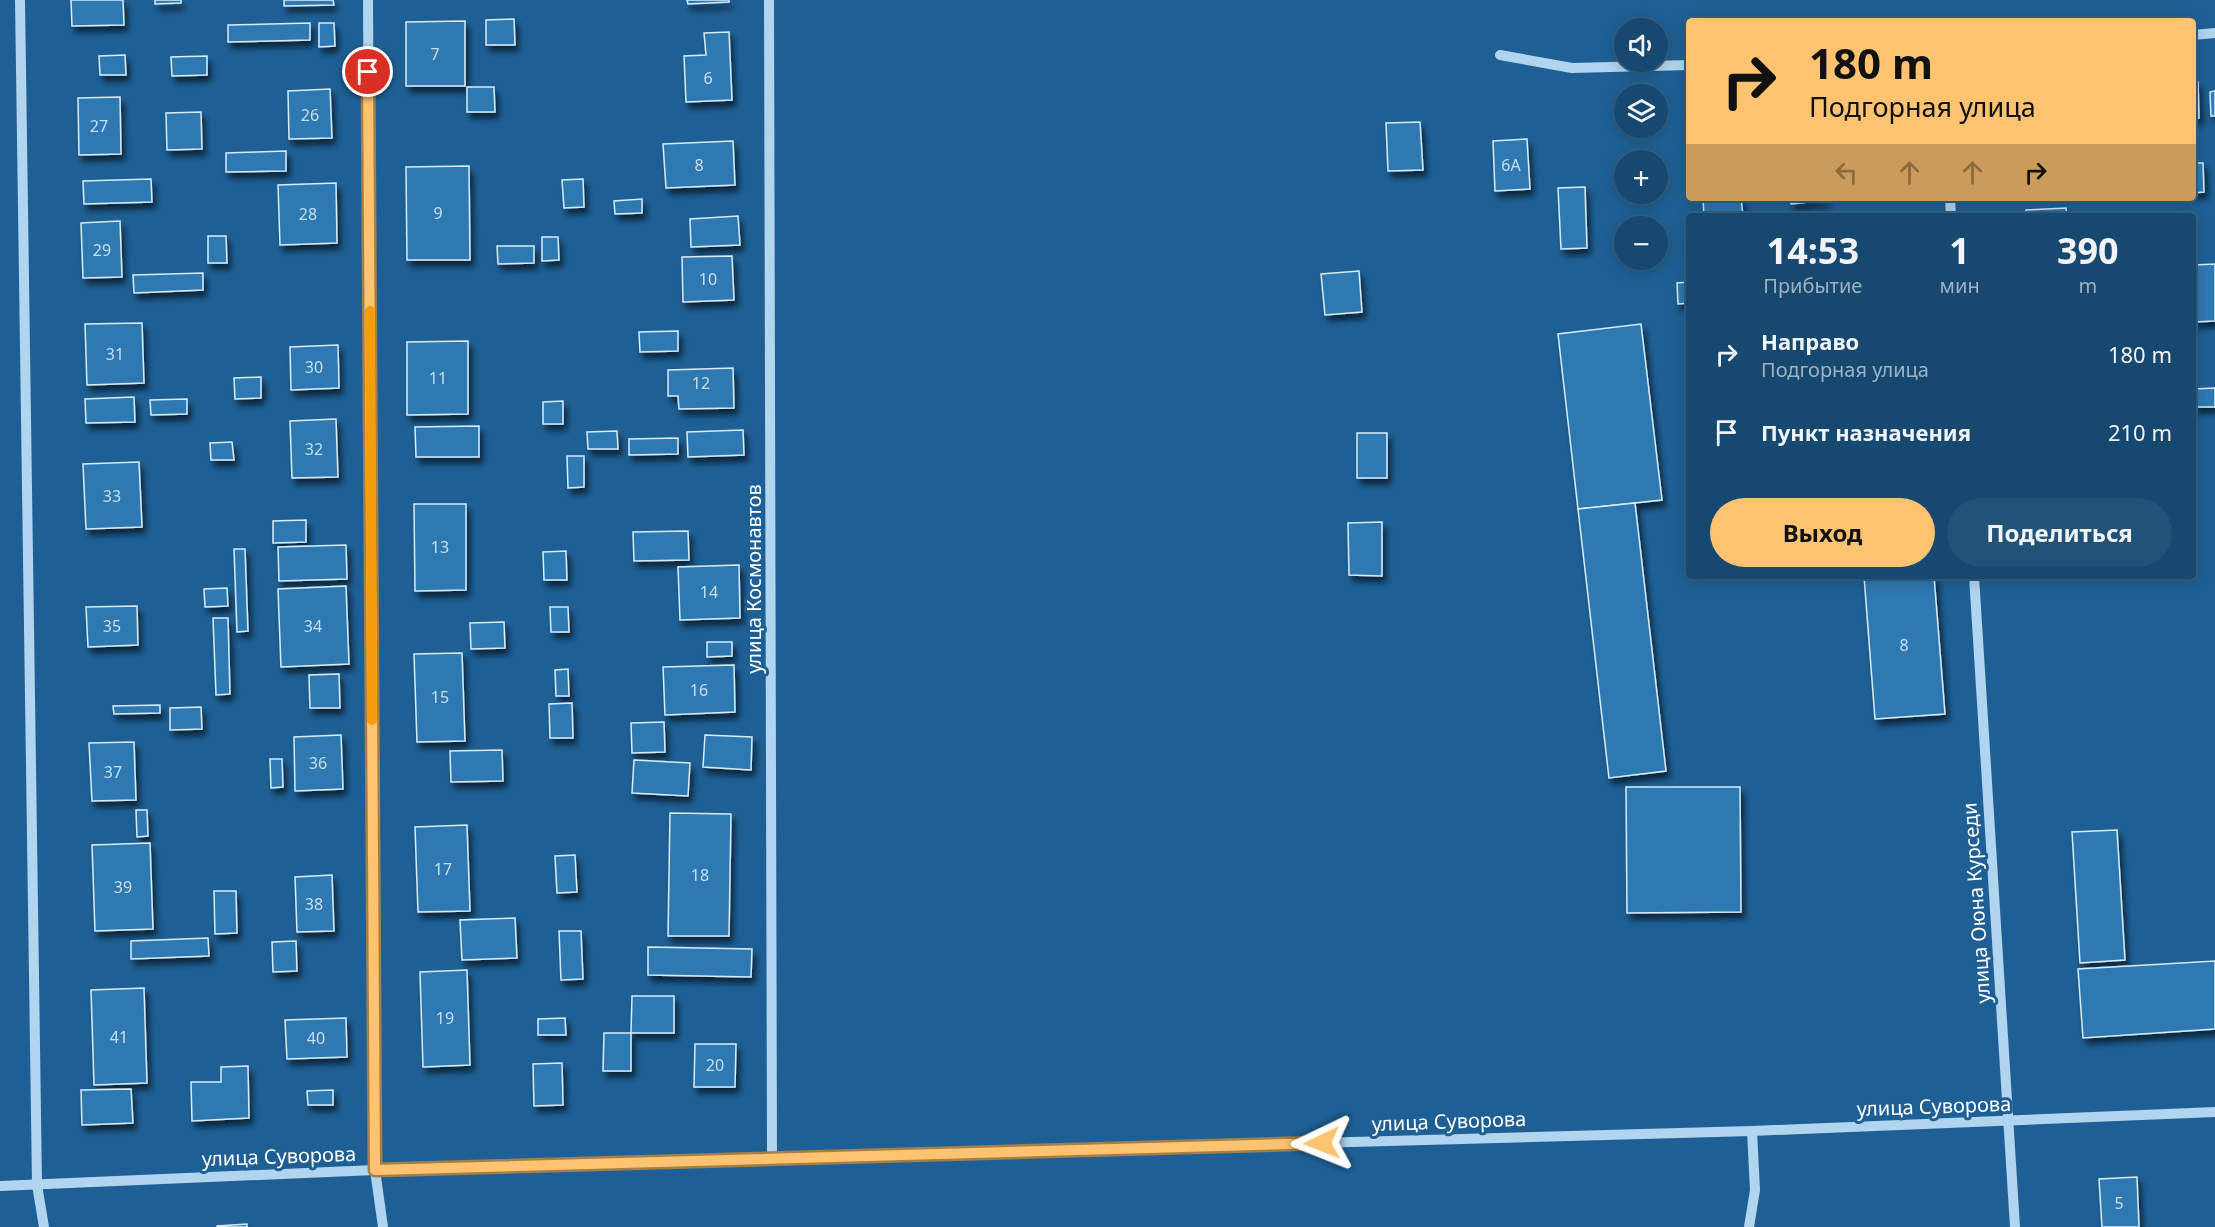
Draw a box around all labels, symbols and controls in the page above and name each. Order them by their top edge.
map controls [1614,18,1668,270]
button: sound [1614,18,1668,72]
text: 180 m [1809,34,1933,91]
icon: right [1710,42,1788,120]
house number: 7 [430,43,440,65]
pin [342,46,393,97]
icon: arrive [351,55,384,88]
house number: 6 [703,67,713,89]
button: layers [1614,84,1668,138]
text: Подгорная улица [1809,88,2036,125]
house number: 26 [301,104,319,126]
house number: 27 [90,115,108,137]
button: + [1614,150,1668,204]
house number: 8 [694,154,704,176]
house number: 6А [1501,154,1521,176]
icon: left [1830,156,1863,189]
icon: ahead [1893,156,1926,189]
icon: ahead [1956,156,1989,189]
icon: right [2019,156,2052,189]
house number: 9 [433,202,443,224]
house number: 28 [299,203,317,225]
button: − [1614,216,1668,270]
text: 14:53 [1767,226,1859,275]
text: 1 [1949,226,1970,275]
text: 390 [2057,226,2119,275]
house number: 29 [93,239,111,261]
house number: 10 [699,268,717,290]
text: Прибытие [1763,272,1862,299]
text: мин [1940,272,1980,299]
text: m [2078,272,2097,299]
text: Направо [1761,326,1859,356]
icon: right [1710,338,1743,371]
text: 180 m [2108,339,2172,369]
house number: 31 [106,343,124,365]
house number: 30 [305,356,323,378]
text: Подгорная улица [1761,356,1929,383]
house number: 11 [429,367,447,389]
house number: 12 [692,372,710,394]
icon: arrive [1710,416,1743,449]
text: Пункт назначения [1761,417,1971,447]
text: 210 m [2108,417,2172,447]
house number: 32 [305,438,323,460]
street label: улица Космонавтов [740,484,767,674]
house number: 33 [103,485,121,507]
button: Выход [1710,498,1935,567]
button: Поделиться [1947,498,2172,567]
house number: 13 [431,536,449,558]
house number: 14 [700,581,718,603]
house number: 35 [103,615,121,637]
house number: 34 [304,615,322,637]
house number: 8 [1899,634,1909,656]
house number: 16 [690,679,708,701]
house number: 15 [431,686,449,708]
house number: 36 [309,752,327,774]
house number: 37 [104,761,122,783]
street label: улица Оюна Курседи [1956,802,1996,1004]
house number: 17 [434,858,452,880]
house number: 18 [691,864,709,886]
house number: 39 [114,876,132,898]
house number: 38 [305,893,323,915]
house number: 19 [436,1007,454,1029]
house number: 41 [110,1026,128,1048]
house number: 40 [307,1027,325,1049]
house number: 20 [706,1054,724,1076]
street label: улица Суворова [1856,1090,2012,1122]
street label: улица Суворова [1371,1105,1527,1137]
position arrow [1290,1111,1354,1175]
street label: улица Суворова [201,1140,357,1172]
house number: 5 [2114,1192,2124,1214]

